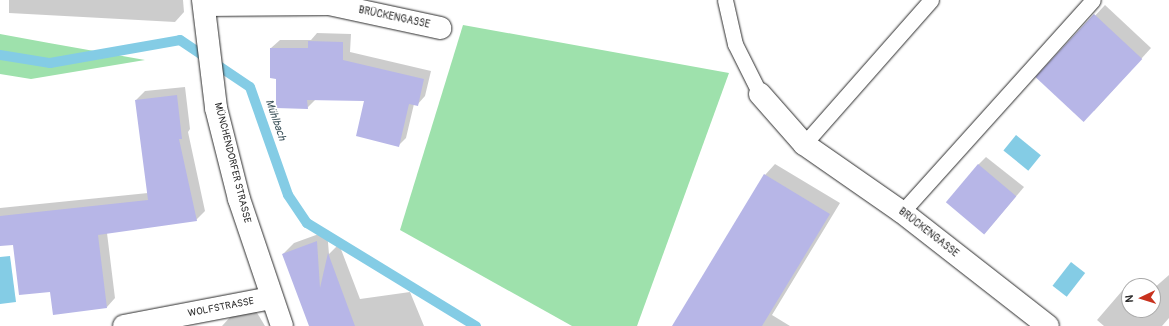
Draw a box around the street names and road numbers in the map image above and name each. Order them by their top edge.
street label: BRÜCKENGASSE [357,5,431,31]
street label: MÜNCHENDORFER STRASSE [211,102,253,224]
street label: BRÜCKENGASSE [896,206,960,260]
street label: WOLFSTRASSE [187,296,255,320]

